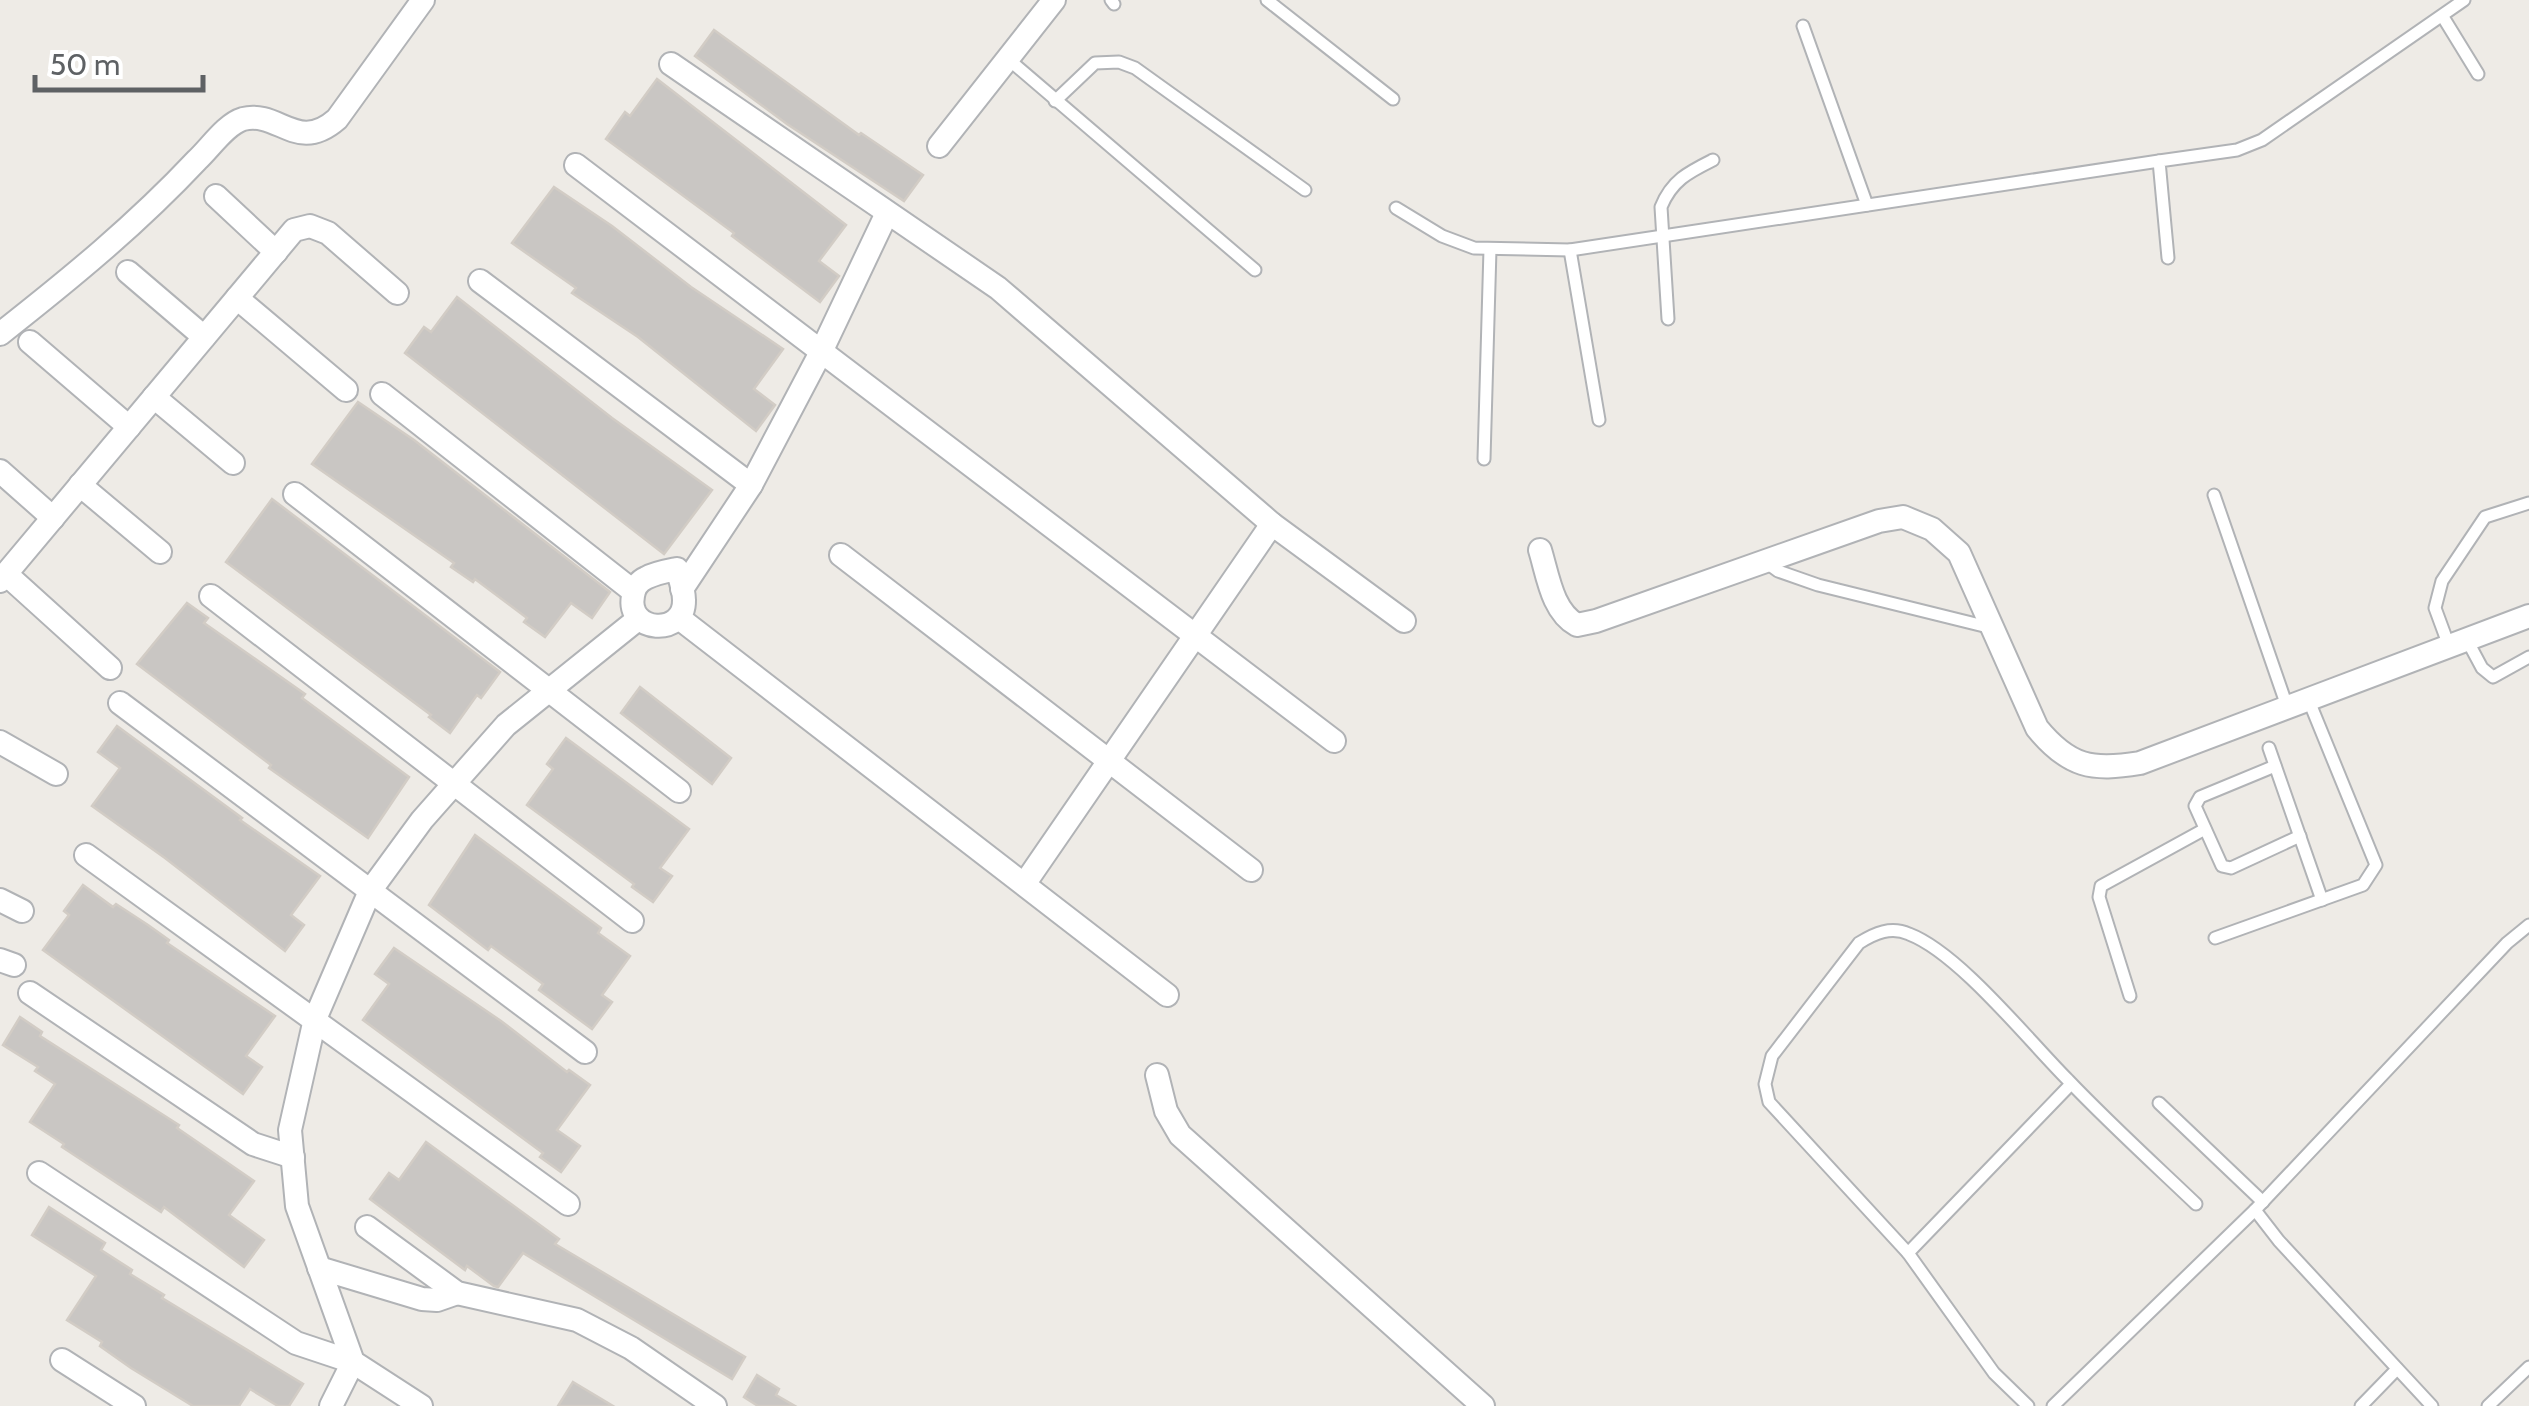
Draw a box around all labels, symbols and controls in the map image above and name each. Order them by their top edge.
scale bar [35,30,202,92]
text: 50 m [50,46,120,83]

